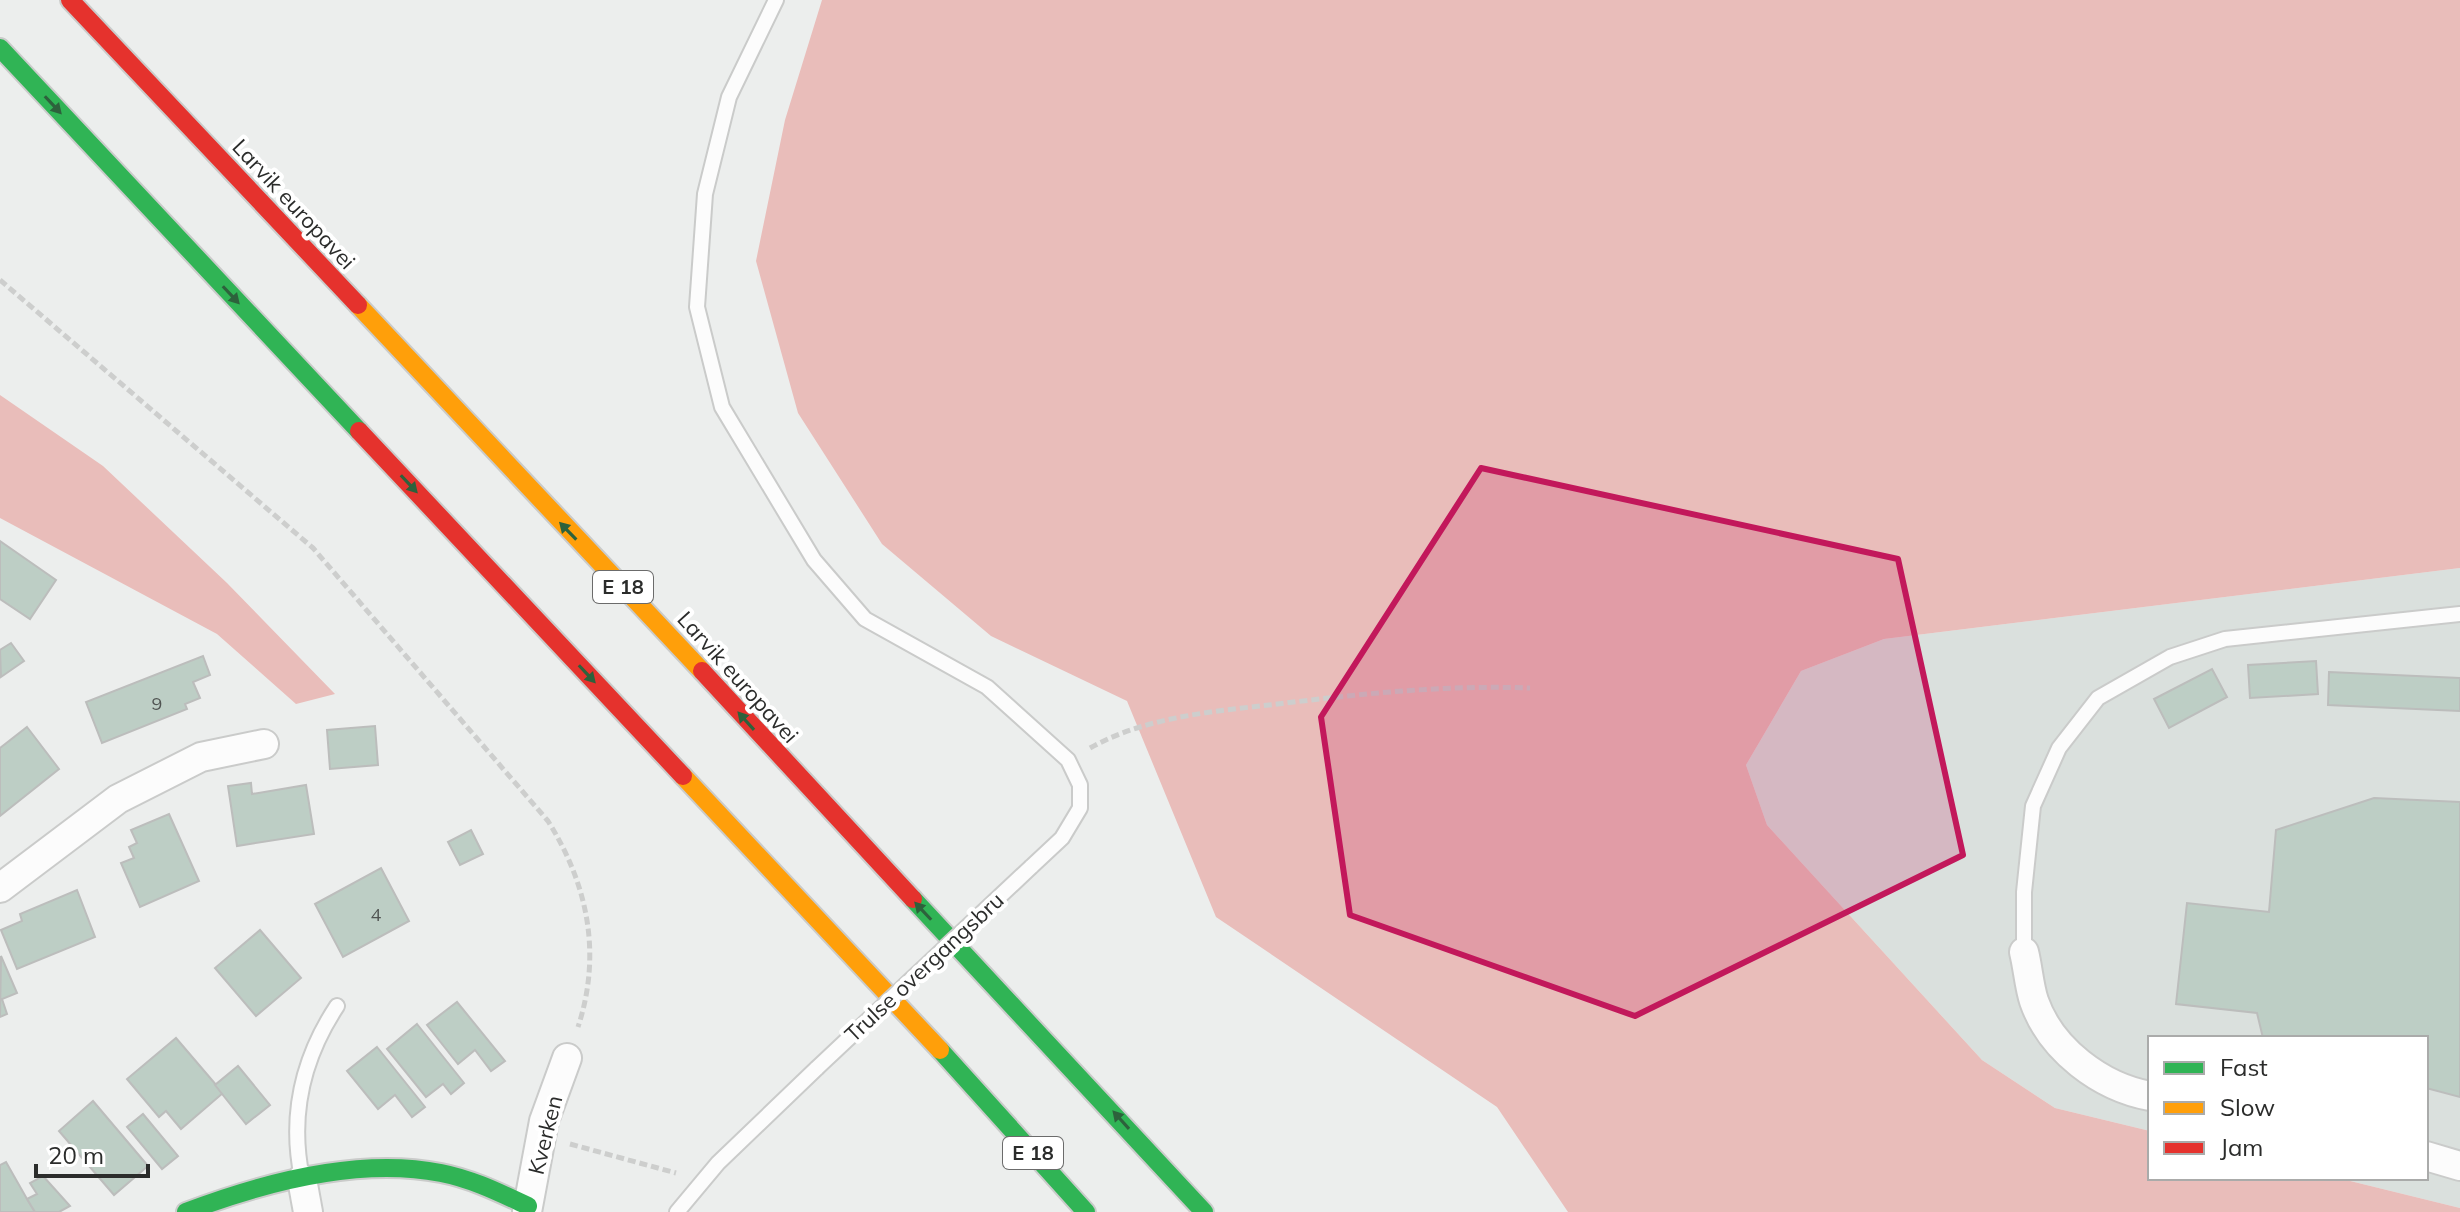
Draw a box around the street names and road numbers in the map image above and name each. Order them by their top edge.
street label: Larvik europavei [226,133,362,275]
road number: E 18 [593,571,653,603]
street label: Larvik europavei [671,605,805,749]
street label: Trulse overgangsbru [839,886,1009,1048]
street label: Kverken [522,1092,568,1178]
road number: E 18 [1003,1137,1063,1169]

